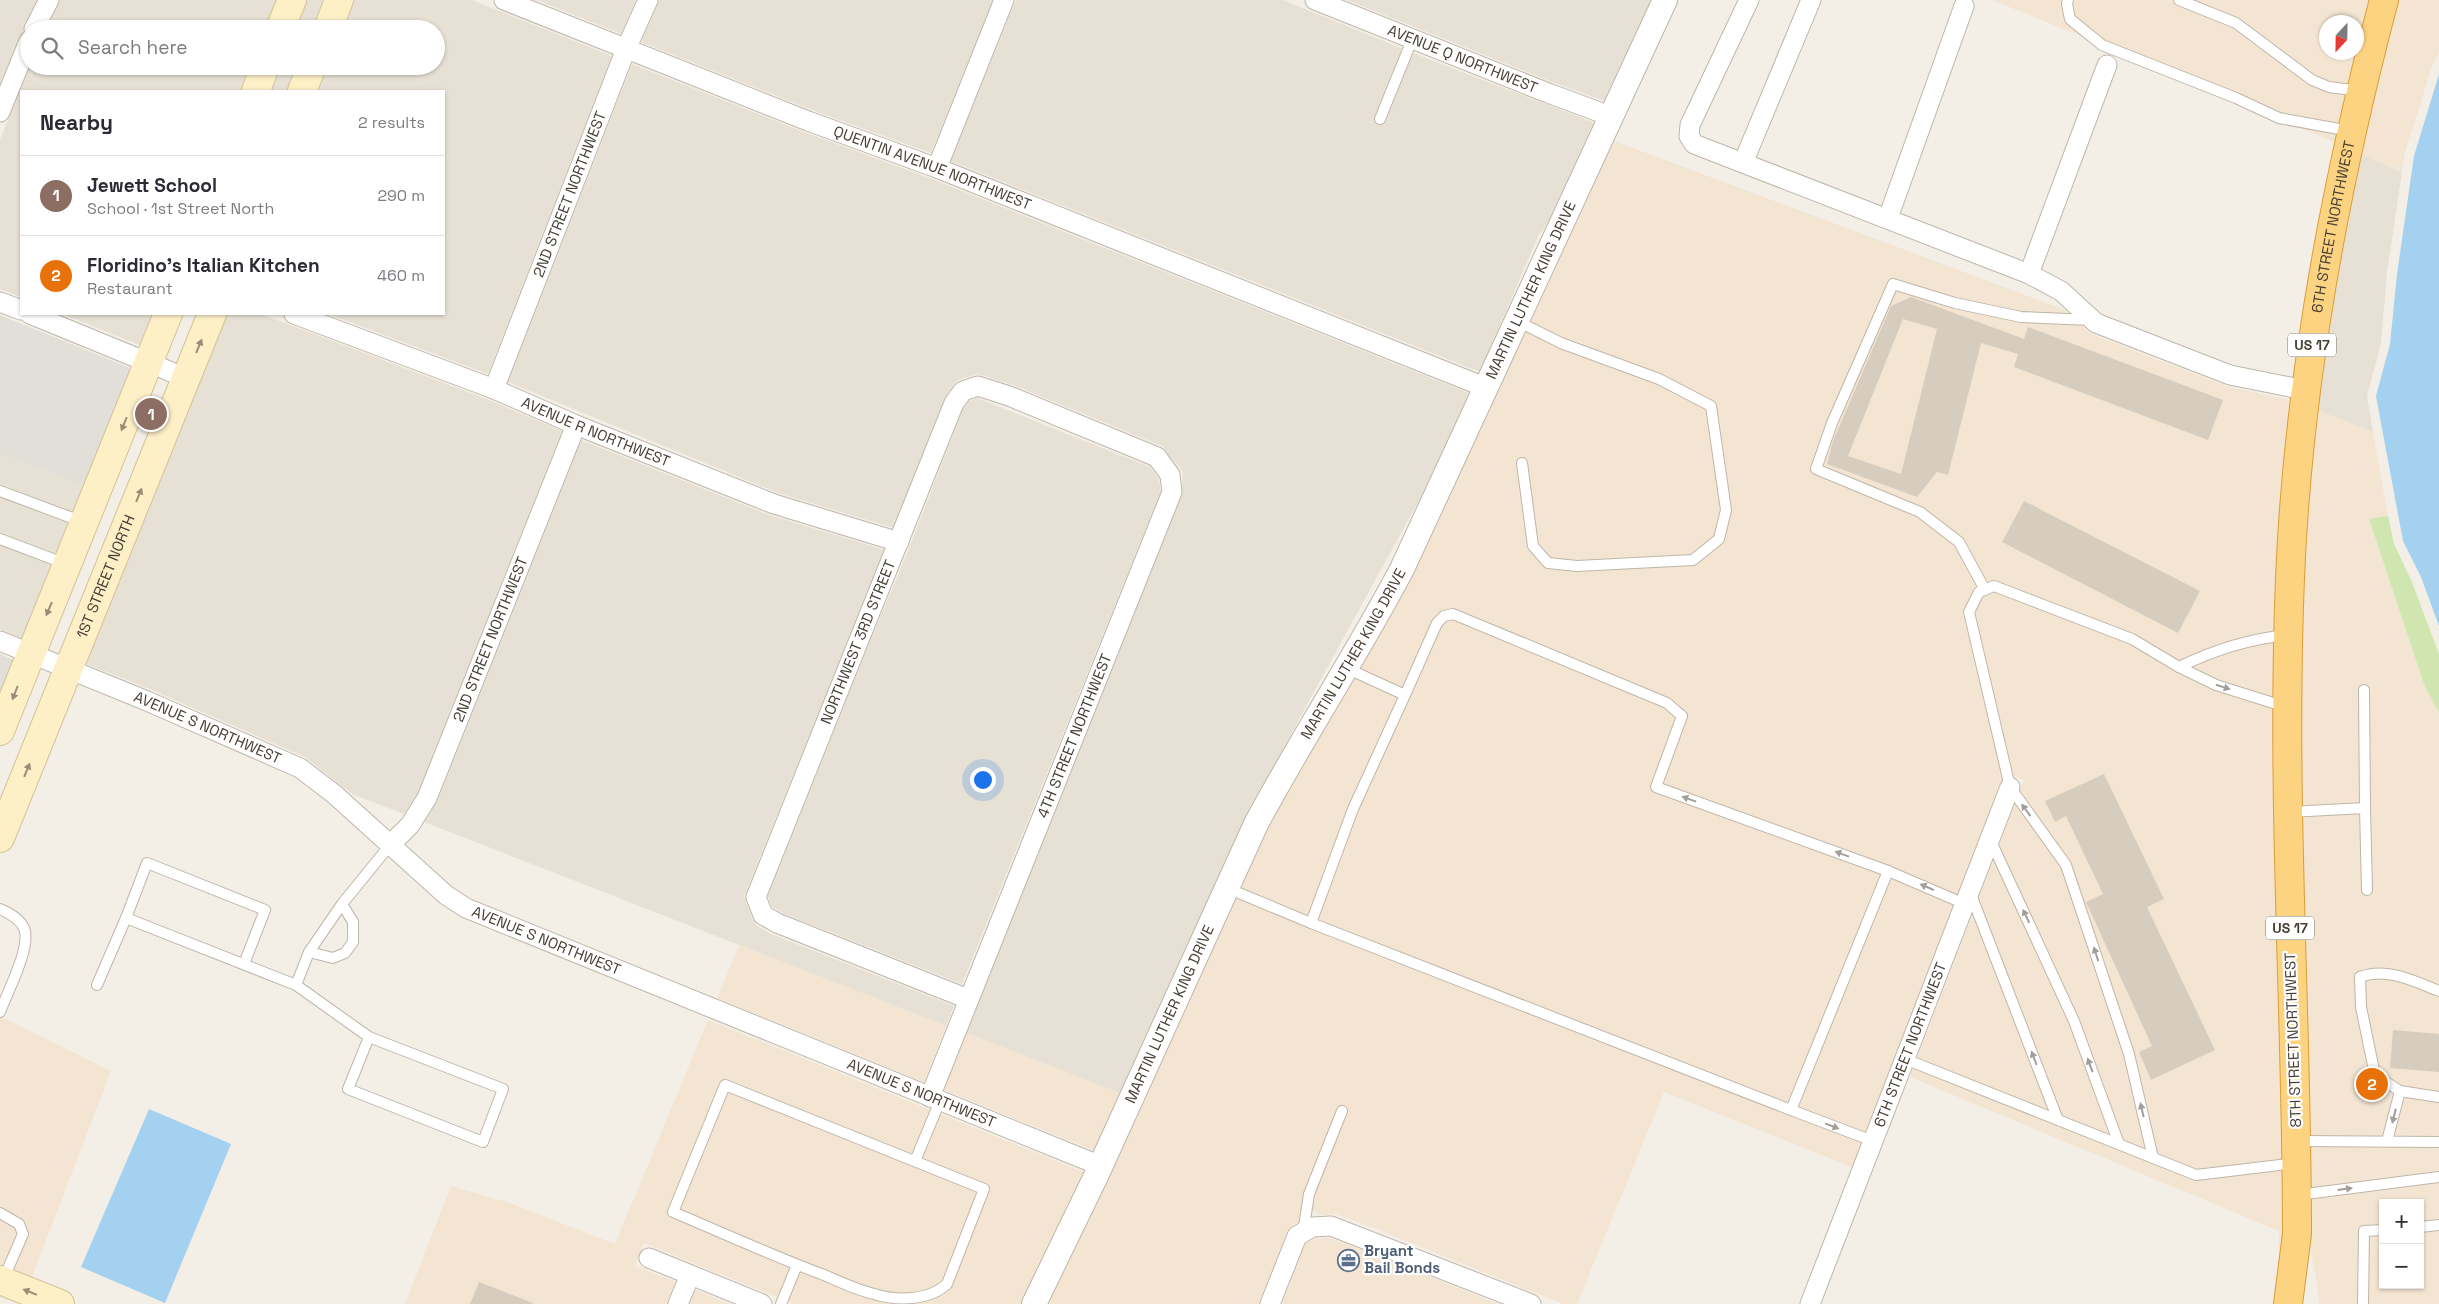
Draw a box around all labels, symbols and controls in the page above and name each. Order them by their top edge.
north arrow [2319,15,2364,60]
search box [20,20,445,75]
street label: AVENUE Q NORTHWEST [1385,20,1541,97]
icon: search [38,34,66,62]
text: Search here [78,35,188,60]
street label: 2ND STREET NORTHWEST [528,108,610,280]
text: Nearby [40,109,113,136]
text: 2 results [358,112,425,133]
street label: QUENTIN AVENUE NORTHWEST [831,121,1034,214]
street label: 6TH STREET NORTHWEST [2307,138,2359,314]
text: Jewett School [87,173,217,198]
text: 1 [52,185,60,206]
text: 290 m [377,185,425,206]
text: School · 1st Street North [87,198,274,219]
street label: MARTIN LUTHER KING DRIVE [1481,198,1580,382]
text: Floridino’s Italian Kitchen [87,253,320,278]
text: 2 [51,265,61,286]
text: 460 m [377,265,425,286]
text: Restaurant [87,278,173,299]
road number: US 17 [2288,334,2336,356]
one-way arrow [195,338,203,353]
street label: AVENUE R NORTHWEST [519,392,673,471]
pin: 1 [135,395,167,433]
one-way arrow [120,417,128,432]
one-way arrow [135,488,143,502]
street label: 1ST STREET NORTH [72,512,139,641]
street label: 2ND STREET NORTHWEST [448,554,531,725]
street label: NORTHWEST 3RD STREET [816,557,899,727]
street label: MARTIN LUTHER KING DRIVE [1296,565,1410,742]
one-way arrow [45,602,53,617]
street label: 4TH STREET NORTHWEST [1033,651,1115,821]
one-way arrow [2215,684,2230,692]
one-way arrow [11,685,18,700]
street label: AVENUE S NORTHWEST [131,687,285,768]
one-way arrow [24,763,32,777]
your location [970,767,996,793]
one-way arrow [1681,795,1696,803]
one-way arrow [2021,803,2031,817]
one-way arrow [1834,850,1849,858]
one-way arrow [1920,882,1934,890]
street label: AVENUE S NORTHWEST [469,901,624,979]
one-way arrow [2021,909,2029,923]
road number: US 17 [2266,916,2314,940]
street label: MARTIN LUTHER KING DRIVE [1120,922,1218,1106]
one-way arrow [2092,947,2099,962]
street label: 8TH STREET NORTHWEST [2280,952,2305,1128]
street label: 6TH STREET NORTHWEST [1869,959,1950,1130]
one-way arrow [2030,1050,2038,1065]
street label: AVENUE S NORTHWEST [845,1054,999,1131]
one-way arrow [2086,1057,2094,1072]
pin: 2 [2356,1065,2388,1103]
one-way arrow [2138,1103,2146,1118]
one-way arrow [2390,1109,2398,1124]
one-way arrow [1825,1122,1840,1130]
one-way arrow [2338,1185,2354,1193]
map controls [2379,1199,2424,1289]
button: + [2379,1199,2424,1244]
place label: Bryant Bail Bonds [1364,1241,1440,1277]
button: − [2379,1244,2424,1289]
office icon: Bryant Bail Bonds [1336,1248,1360,1272]
one-way arrow [22,1288,37,1296]

